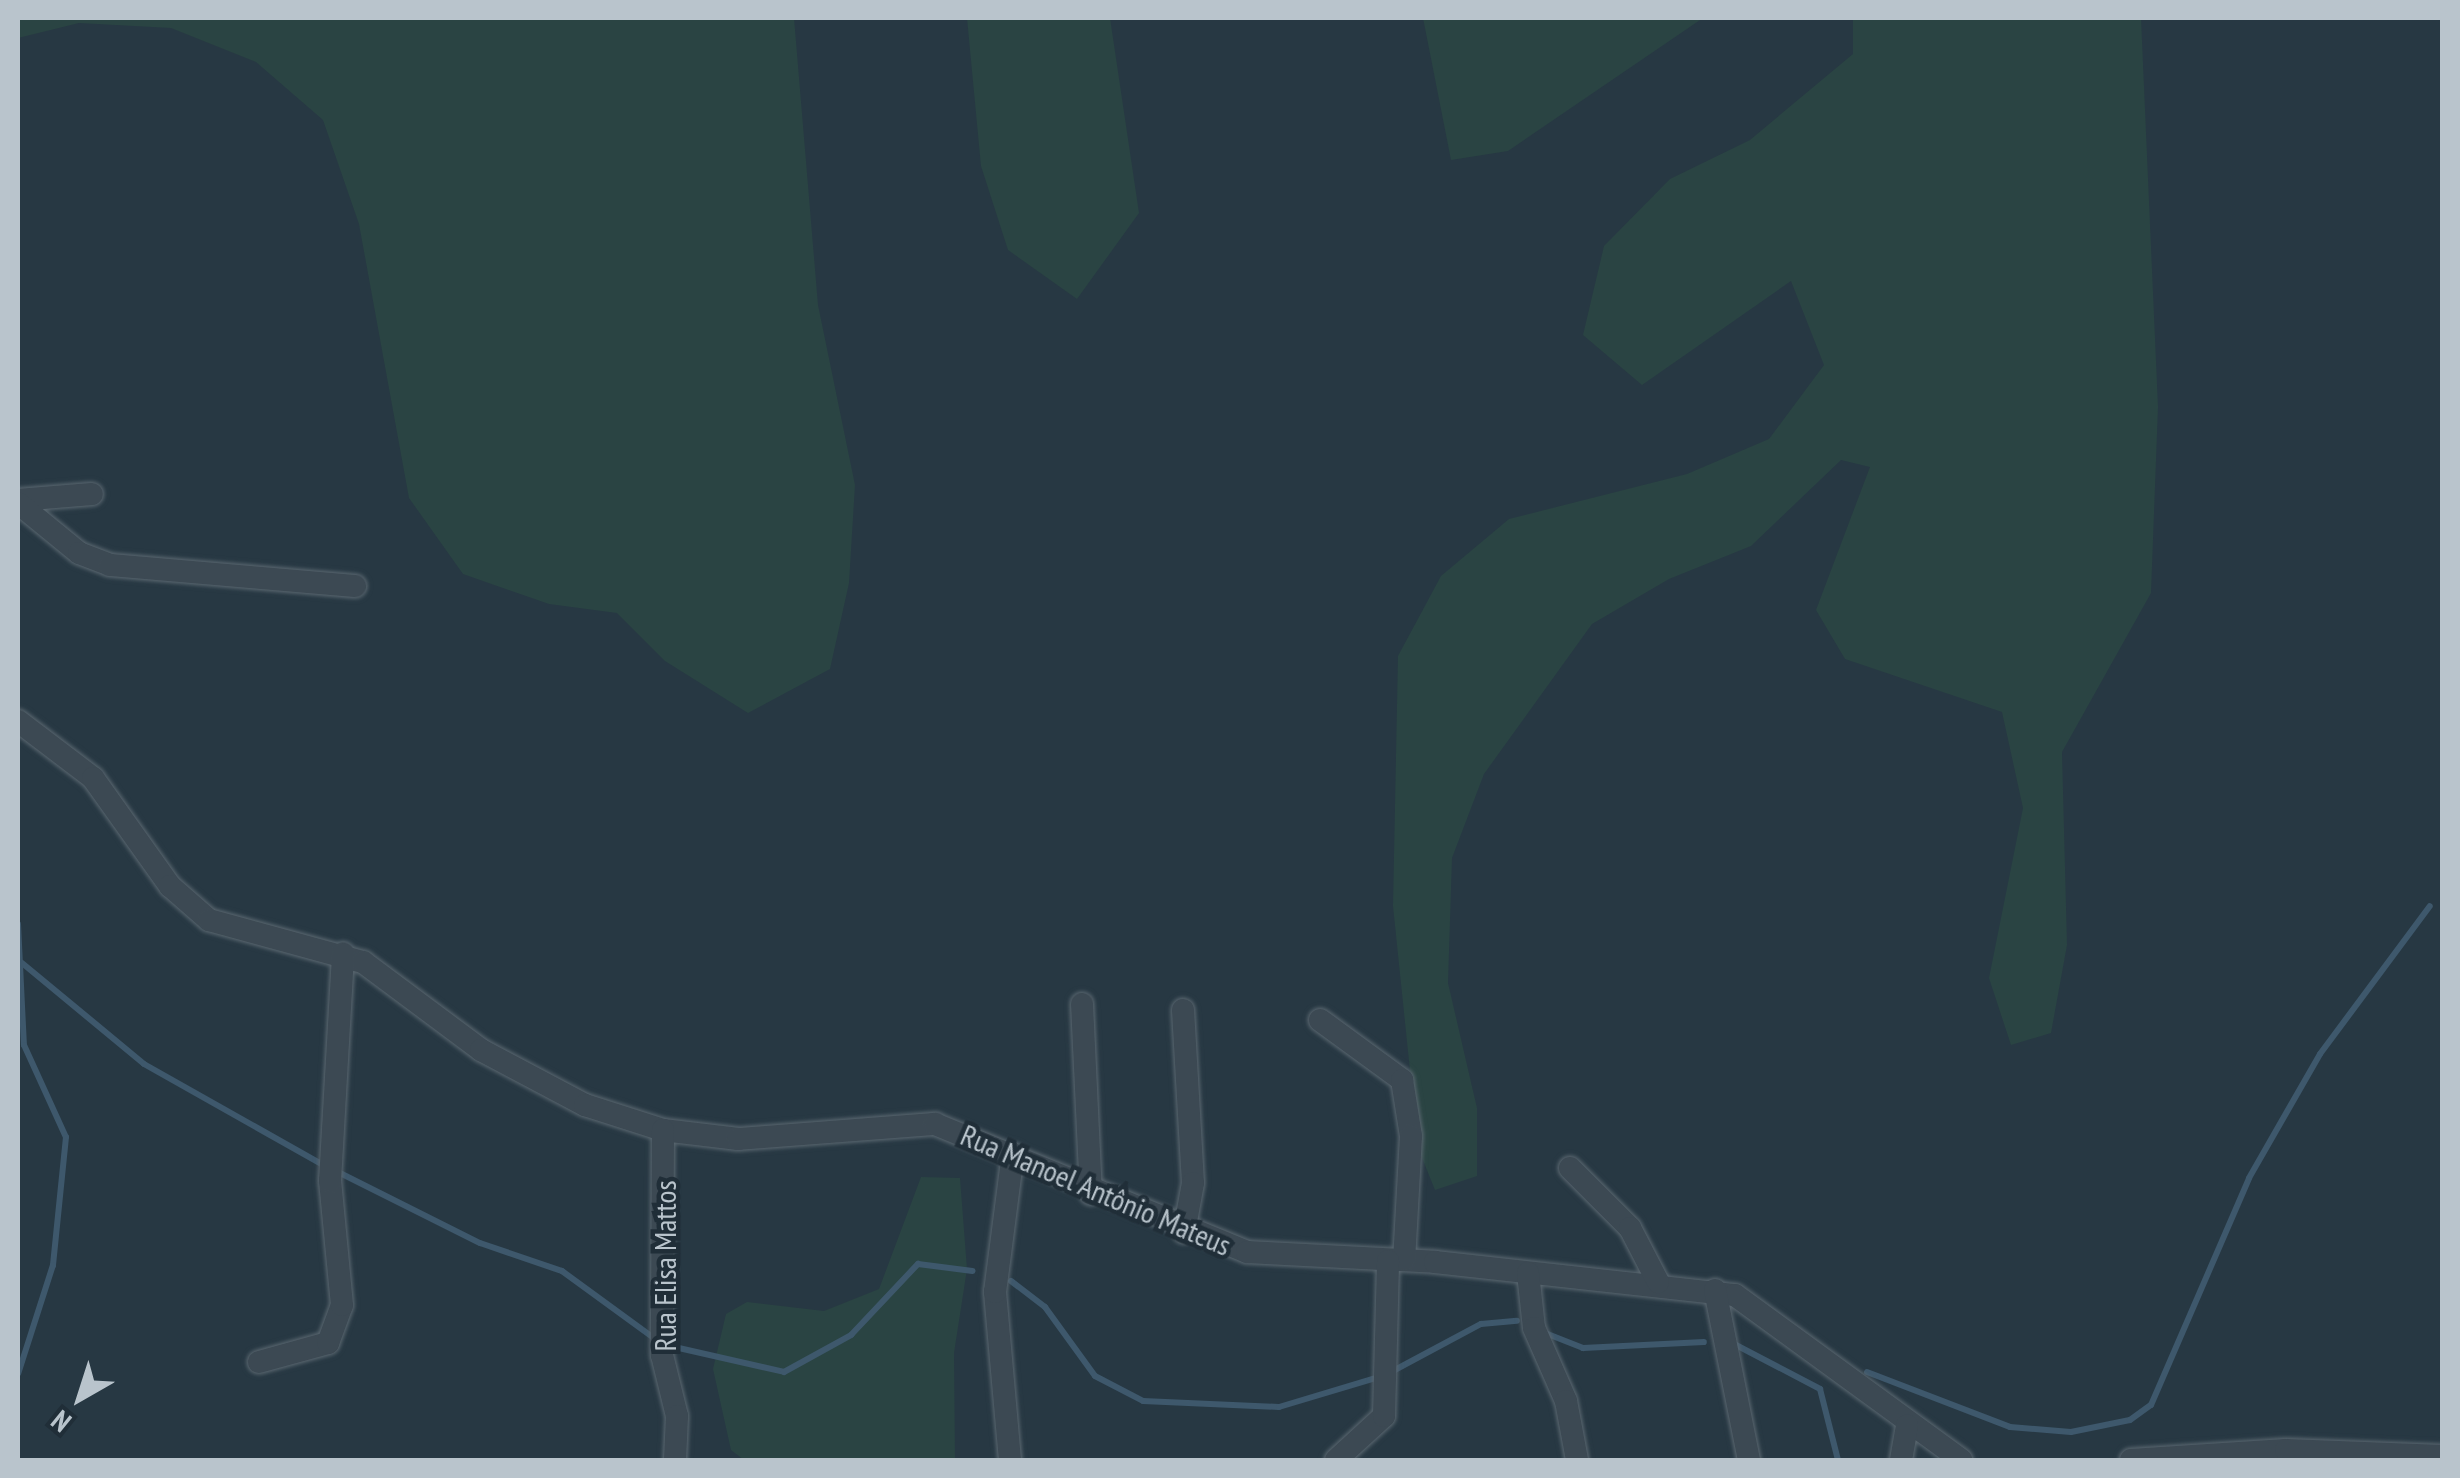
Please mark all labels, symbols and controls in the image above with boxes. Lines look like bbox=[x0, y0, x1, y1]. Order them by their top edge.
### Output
street label: Rua Manoel Antônio Mateus bbox=[955, 1117, 1237, 1263]
street label: Rua Elisa Mattos bbox=[647, 1180, 683, 1352]
north arrow bbox=[30, 1348, 130, 1448]
text: N bbox=[43, 1403, 78, 1441]

